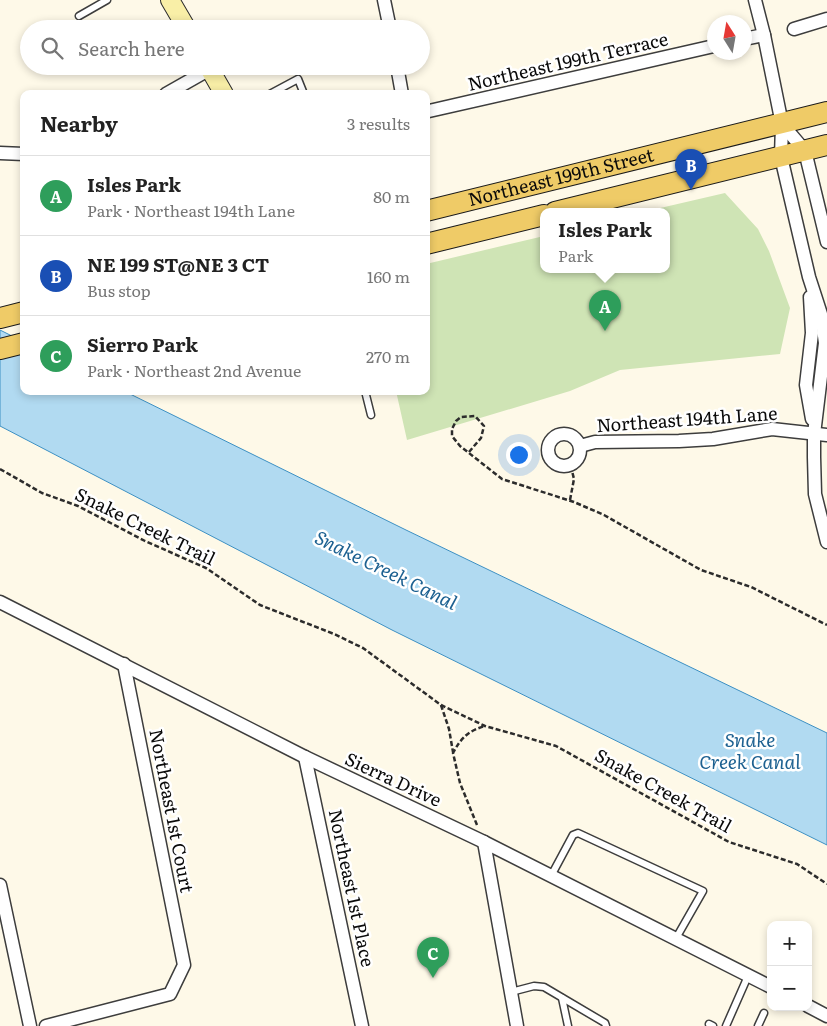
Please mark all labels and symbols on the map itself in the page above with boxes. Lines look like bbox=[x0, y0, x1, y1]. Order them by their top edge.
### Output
north arrow bbox=[707, 15, 752, 60]
street label: Northeast 199th Terrace bbox=[465, 24, 670, 97]
street label: Northeast 199th Street bbox=[465, 140, 657, 212]
pin: B bbox=[675, 149, 707, 190]
pin: A bbox=[589, 290, 621, 331]
street label: Northeast 194th Lane bbox=[595, 399, 778, 438]
your location bbox=[506, 442, 532, 468]
street label: Snake Creek Trail bbox=[71, 480, 220, 571]
water label: Snake Creek Canal bbox=[310, 522, 463, 616]
water label: Snake Creek Canal bbox=[699, 725, 801, 775]
street label: Northeast 1st Court bbox=[143, 727, 202, 896]
street label: Snake Creek Trail bbox=[590, 741, 737, 839]
street label: Sierra Drive bbox=[341, 745, 446, 813]
street label: Northeast 1st Place bbox=[323, 806, 382, 969]
pin: C bbox=[417, 937, 449, 978]

